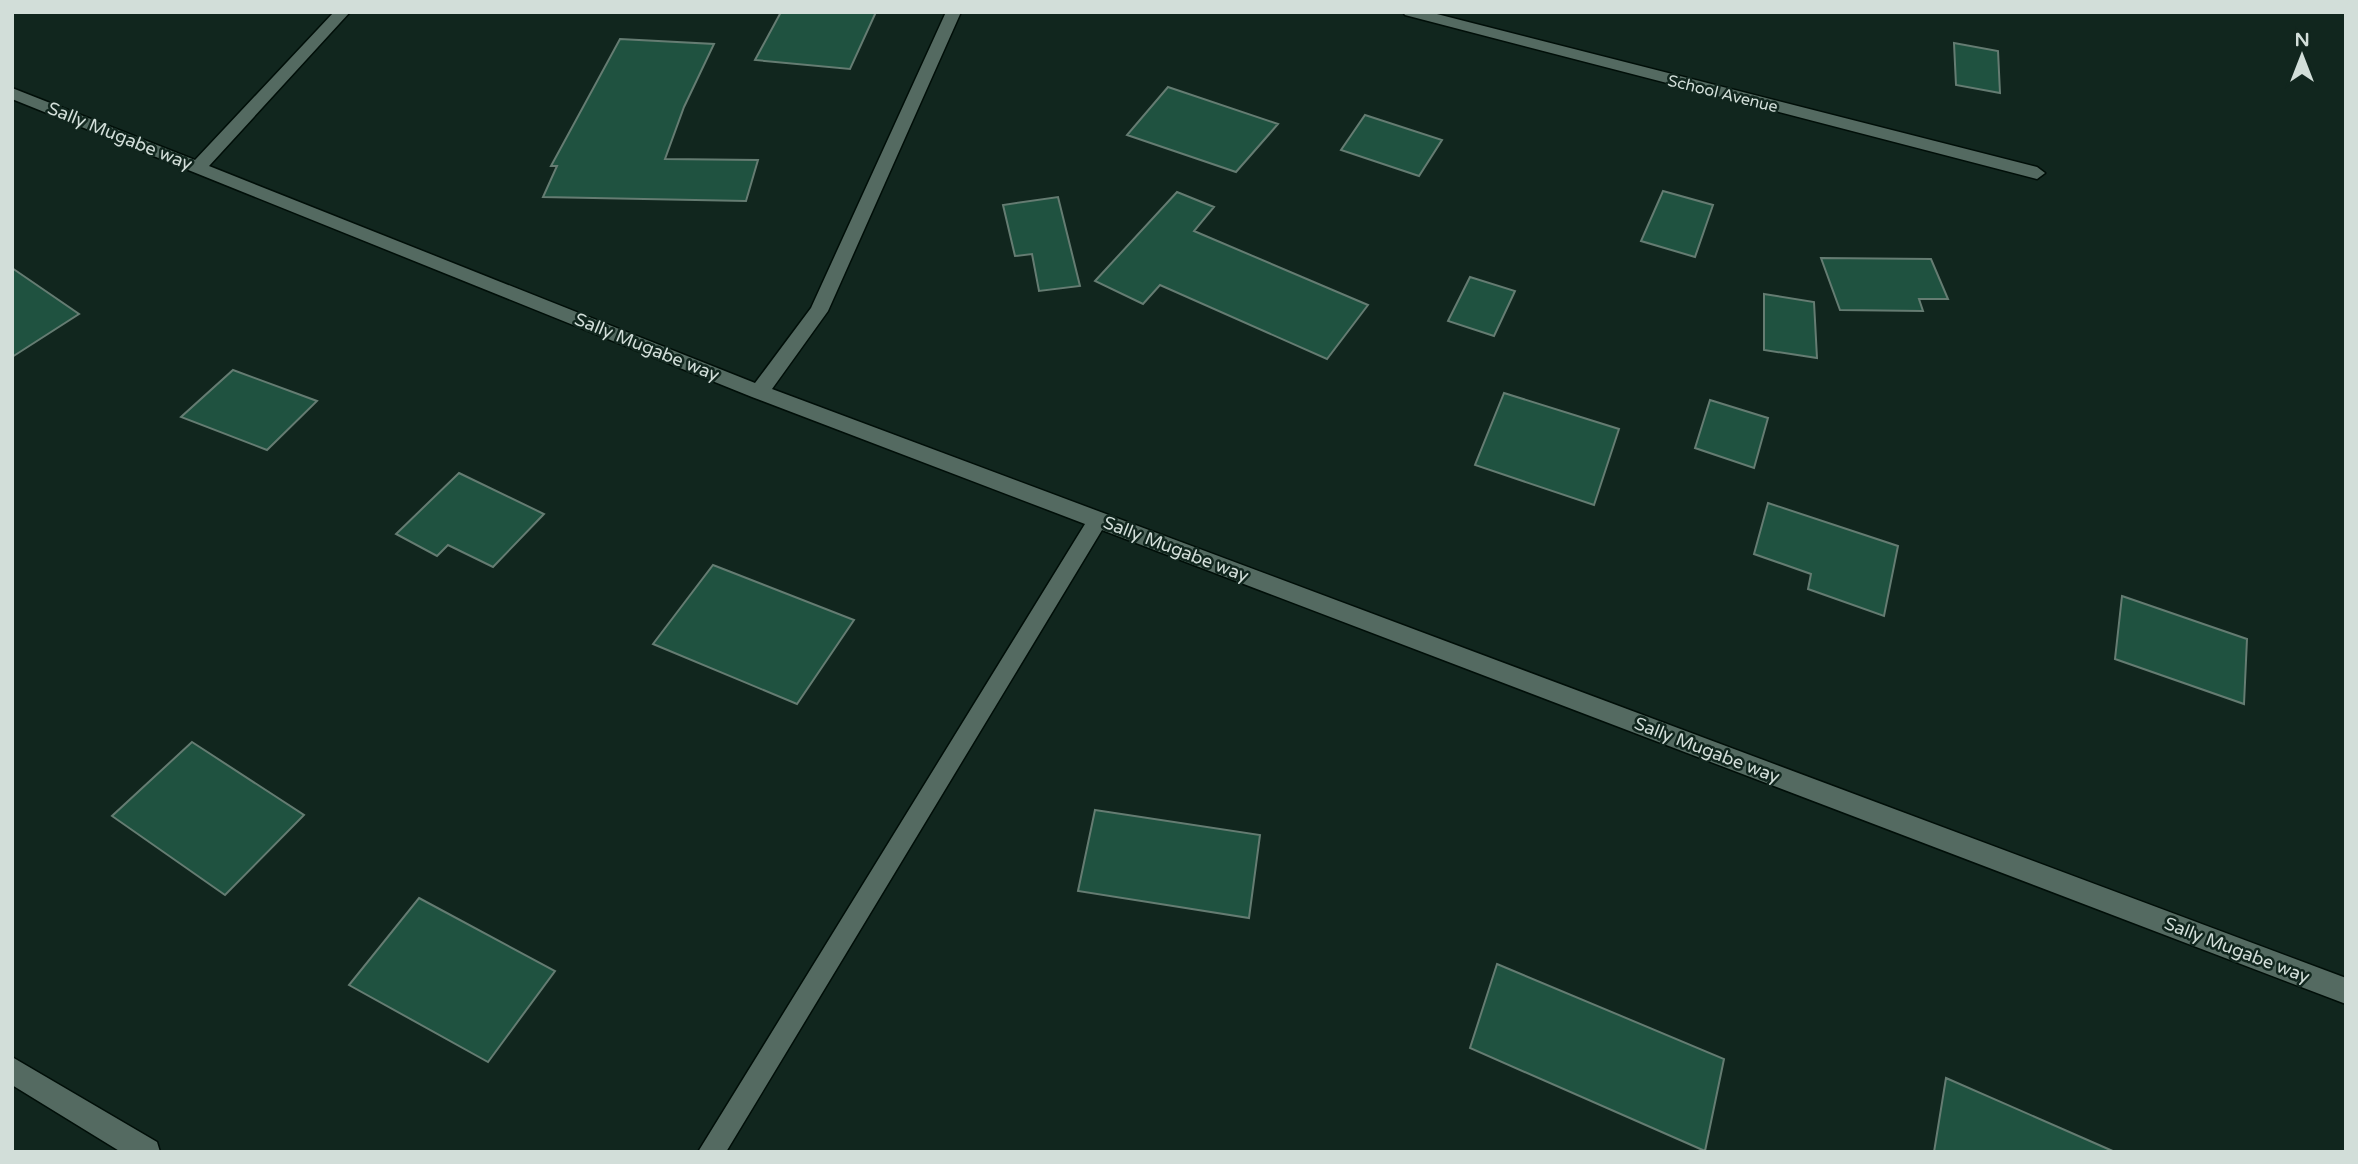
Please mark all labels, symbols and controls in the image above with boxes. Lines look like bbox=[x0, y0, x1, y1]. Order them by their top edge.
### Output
north arrow bbox=[2267, 21, 2337, 91]
text: N bbox=[2294, 29, 2310, 51]
street label: School Avenue bbox=[1666, 71, 1780, 117]
street label: Sally Mugabe way bbox=[44, 97, 196, 175]
street label: Sally Mugabe way bbox=[571, 308, 723, 386]
street label: Sally Mugabe way bbox=[1100, 511, 1252, 587]
street label: Sally Mugabe way bbox=[1631, 712, 1783, 788]
street label: Sally Mugabe way bbox=[2161, 912, 2313, 988]

